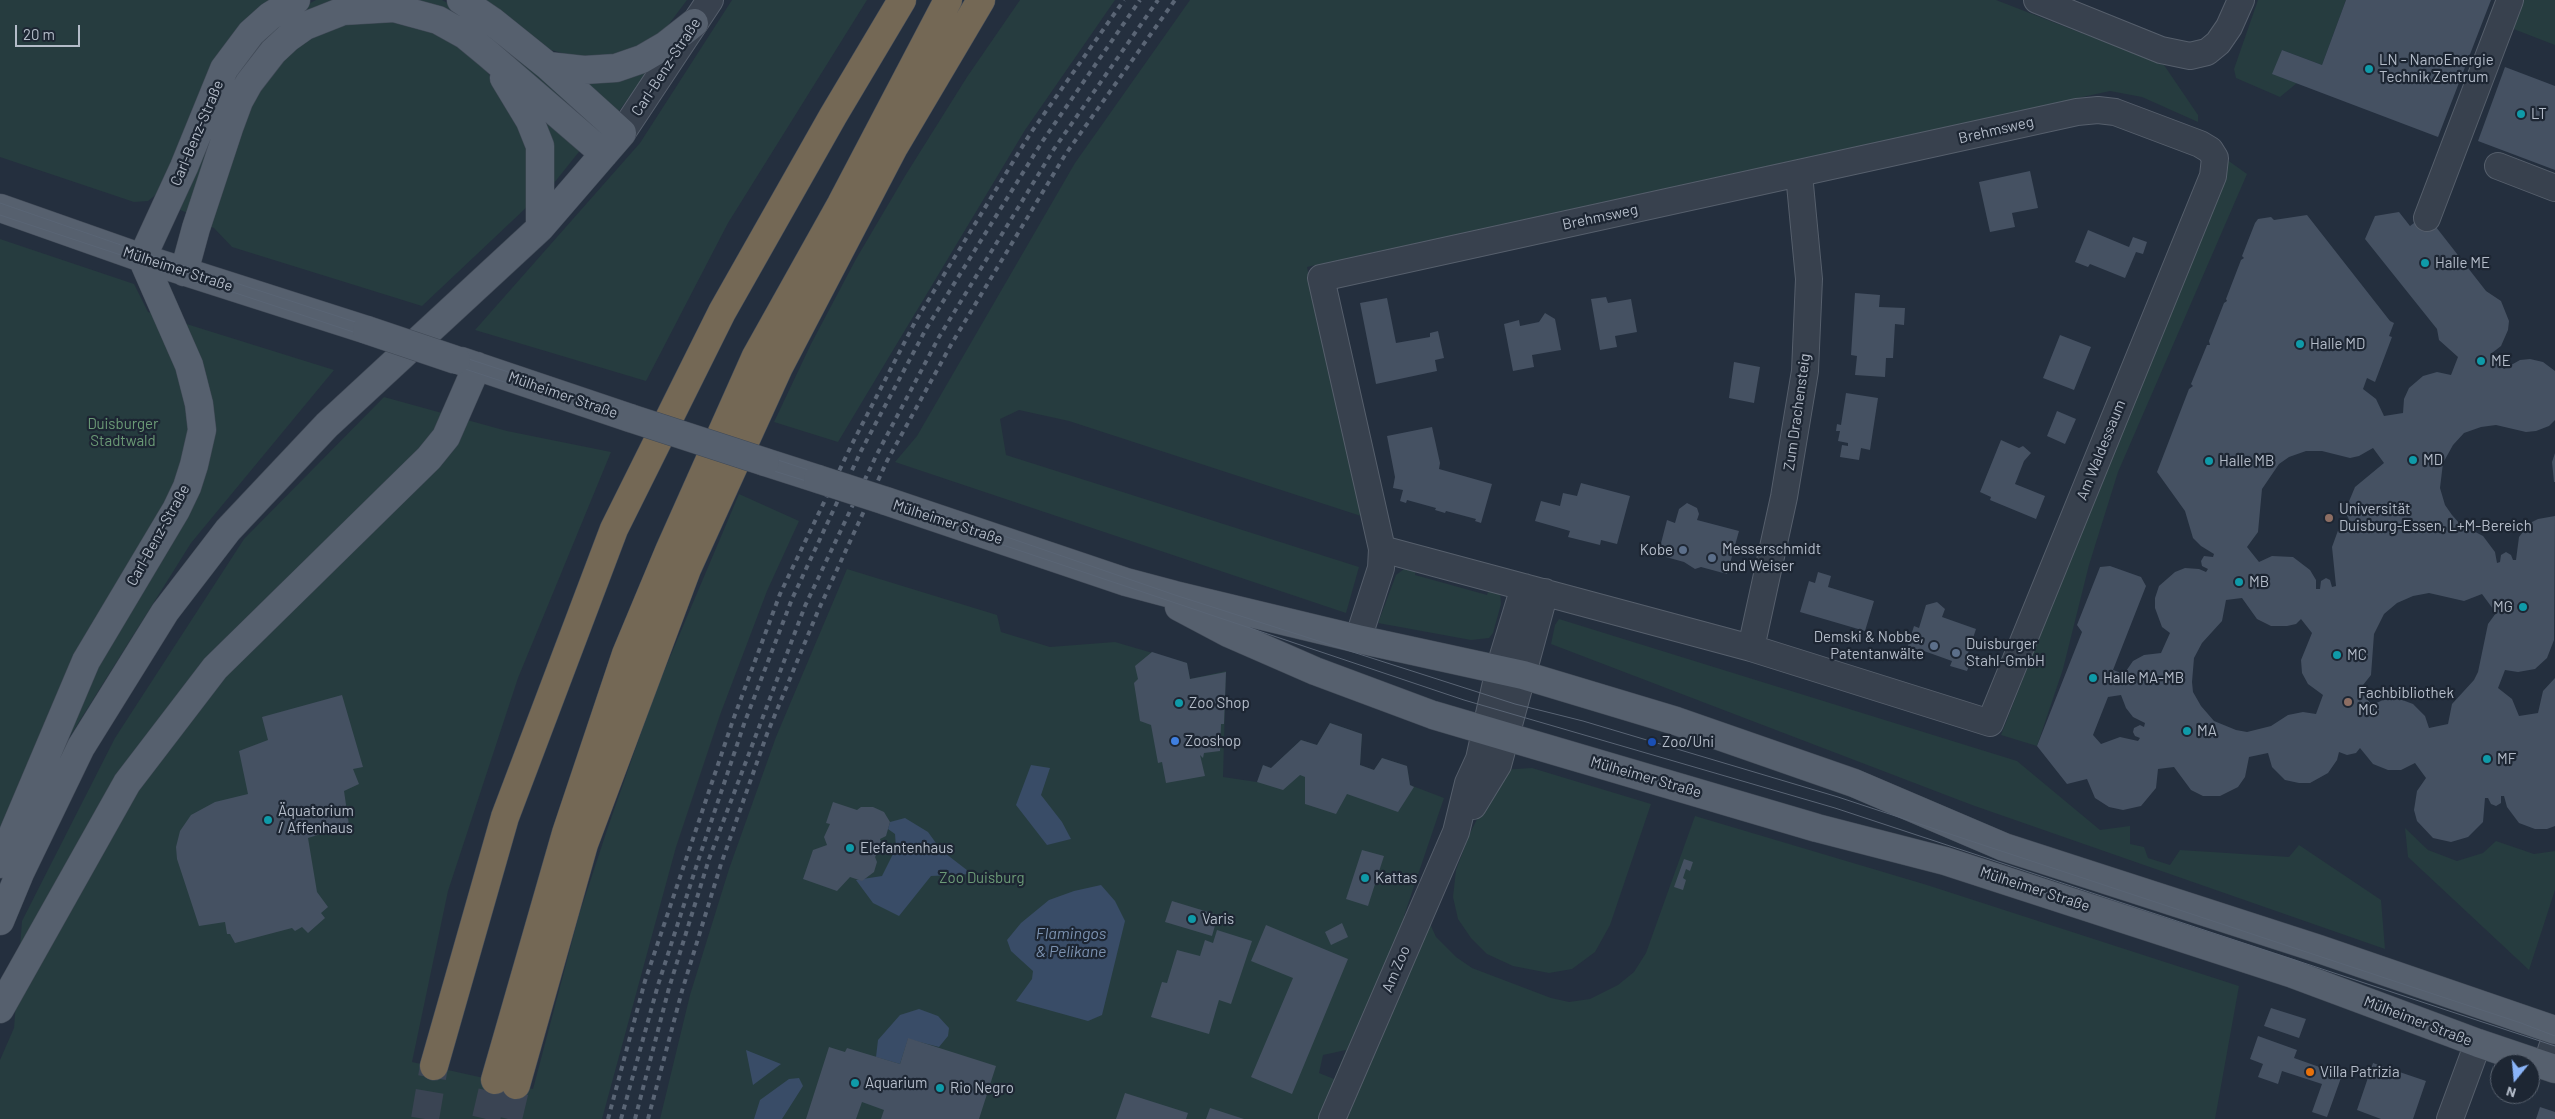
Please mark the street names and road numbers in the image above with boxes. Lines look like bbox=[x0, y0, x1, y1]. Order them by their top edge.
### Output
street label: Carl-Benz-Straße bbox=[628, 15, 704, 119]
street label: Carl-Benz-Straße bbox=[167, 77, 227, 189]
street label: Brehmsweg bbox=[1957, 113, 2035, 147]
street label: Brehmsweg bbox=[1561, 200, 1639, 234]
street label: Mülheimer Straße bbox=[121, 243, 235, 295]
street label: Zum Drachensteig bbox=[1780, 352, 1814, 472]
street label: Mülheimer Straße bbox=[506, 368, 620, 422]
street label: Am Waldessaum bbox=[2073, 397, 2129, 503]
street label: Carl-Benz-Straße bbox=[123, 481, 193, 589]
street label: Mülheimer Straße bbox=[891, 496, 1005, 548]
street label: Mülheimer Straße bbox=[1588, 753, 1704, 801]
street label: Mülheimer Straße bbox=[1978, 863, 2092, 915]
street label: Am Zoo bbox=[1378, 943, 1414, 995]
street label: Mülheimer Straße bbox=[2361, 992, 2475, 1050]

